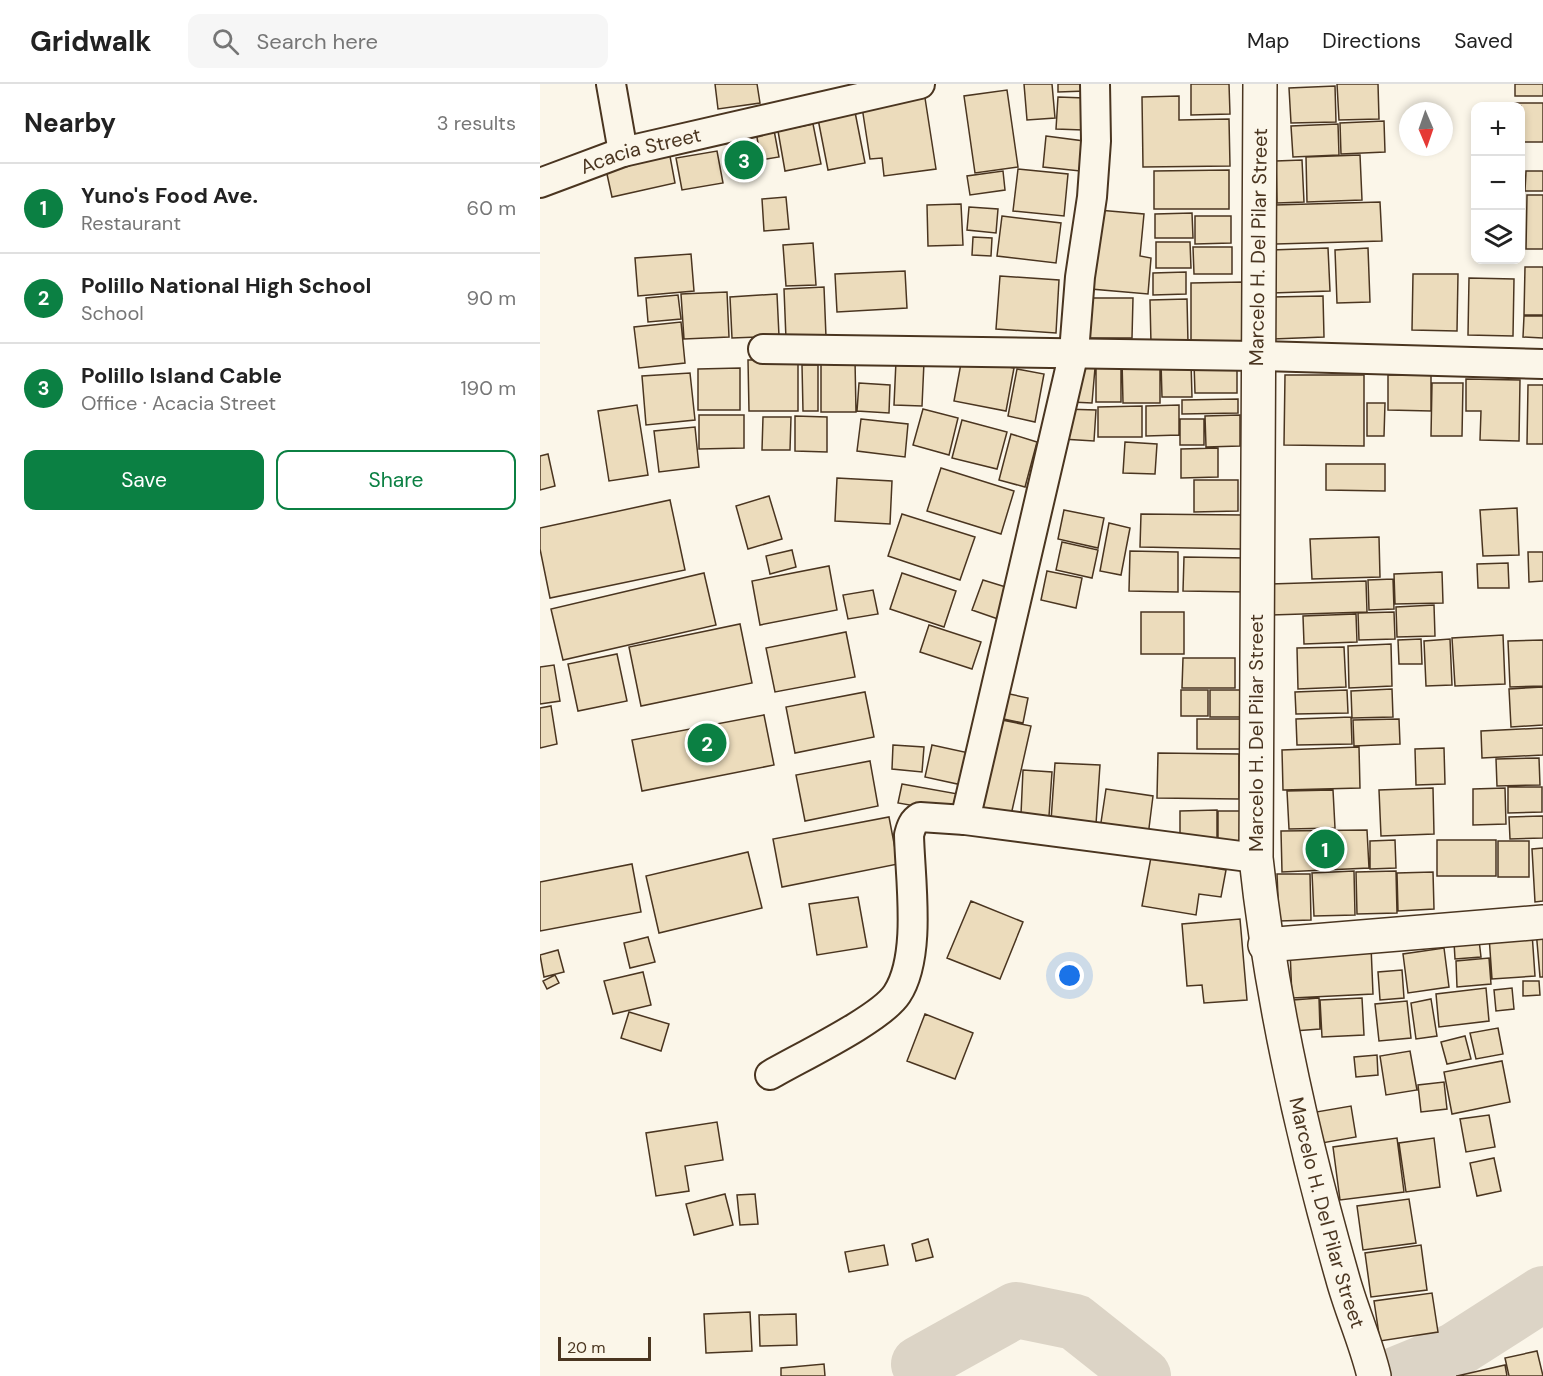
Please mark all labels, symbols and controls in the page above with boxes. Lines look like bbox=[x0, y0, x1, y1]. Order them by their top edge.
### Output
search box bbox=[188, 14, 608, 68]
text: Gridwalk bbox=[30, 23, 152, 60]
icon: search bbox=[209, 25, 242, 58]
text: Search here bbox=[257, 27, 378, 56]
text: Map bbox=[1247, 27, 1289, 55]
text: Directions bbox=[1322, 27, 1421, 55]
text: Saved bbox=[1454, 27, 1513, 55]
north arrow bbox=[1399, 102, 1453, 156]
map controls bbox=[1471, 102, 1525, 264]
button: + bbox=[1471, 102, 1525, 156]
text: Nearby bbox=[24, 106, 116, 140]
text: 3 results bbox=[437, 110, 516, 136]
street label: Acacia Street bbox=[577, 122, 704, 180]
street label: Marcelo H. Del Pilar Street bbox=[1243, 128, 1273, 366]
pin: 3 bbox=[724, 138, 764, 182]
button: − bbox=[1471, 156, 1525, 210]
text: Yuno's Food Ave. bbox=[81, 181, 258, 210]
text: 1 bbox=[40, 195, 47, 221]
text: 60 m bbox=[467, 195, 516, 221]
text: Restaurant bbox=[81, 210, 181, 236]
button: layers bbox=[1471, 210, 1525, 264]
text: Polillo National High School bbox=[81, 271, 371, 300]
text: 2 bbox=[38, 285, 49, 311]
text: 90 m bbox=[467, 285, 516, 311]
text: School bbox=[81, 300, 144, 326]
text: Polillo Island Cable bbox=[81, 361, 282, 390]
text: 3 bbox=[37, 375, 50, 401]
text: 190 m bbox=[460, 375, 516, 401]
text: Office · Acacia Street bbox=[81, 390, 276, 416]
button: Save bbox=[24, 450, 264, 510]
button: Share bbox=[276, 450, 516, 510]
street label: Marcelo H. Del Pilar Street bbox=[1243, 614, 1269, 852]
pin: 2 bbox=[688, 720, 726, 766]
pin: 1 bbox=[1306, 826, 1344, 872]
your location bbox=[1055, 961, 1084, 990]
street label: Marcelo H. Del Pilar Street bbox=[1283, 1094, 1371, 1332]
scale bar bbox=[558, 1334, 651, 1362]
text: 20 m bbox=[567, 1337, 606, 1358]

